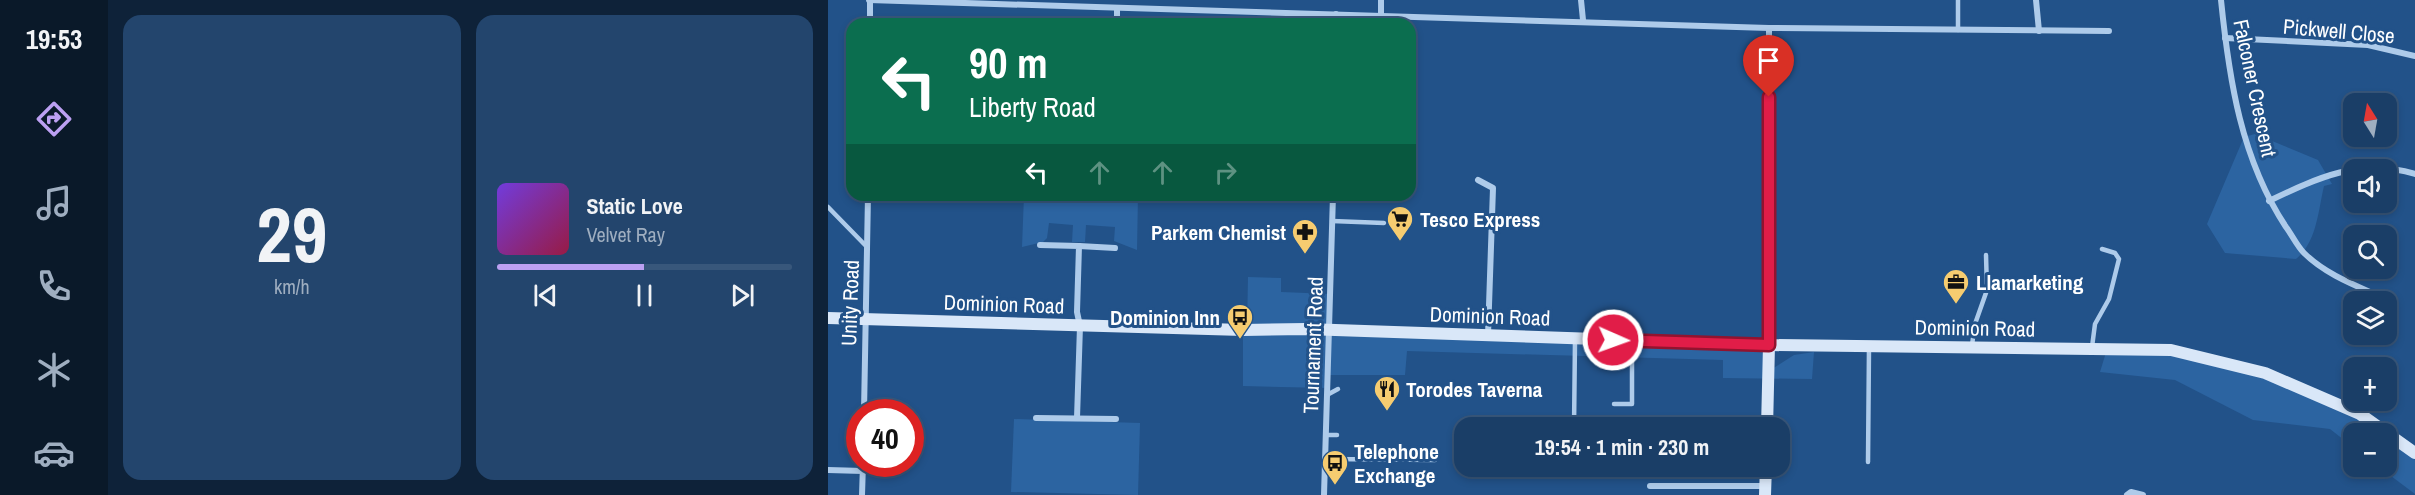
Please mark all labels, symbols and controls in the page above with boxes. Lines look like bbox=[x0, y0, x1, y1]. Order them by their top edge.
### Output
street label: Pickwell Close bbox=[2282, 12, 2396, 50]
street label: Falconer Crescent bbox=[2226, 17, 2284, 160]
text: 19:53 bbox=[26, 21, 82, 57]
text: 90 m bbox=[969, 35, 1048, 91]
pin bbox=[1743, 35, 1794, 97]
icon: left bbox=[870, 42, 948, 120]
icon: arrive bbox=[1752, 44, 1785, 77]
text: Liberty Road bbox=[969, 89, 1096, 125]
north arrow bbox=[2343, 93, 2397, 147]
map controls bbox=[2343, 93, 2397, 477]
icon: directions bbox=[33, 98, 75, 140]
icon: left bbox=[1020, 156, 1053, 189]
icon: ahead bbox=[1083, 156, 1116, 189]
icon: ahead bbox=[1146, 156, 1179, 189]
icon: right bbox=[1209, 156, 1242, 189]
button: sound bbox=[2343, 159, 2397, 213]
text: 29 bbox=[256, 181, 327, 286]
icon: music bbox=[33, 182, 75, 224]
text: Static Love bbox=[587, 191, 683, 221]
supermarket icon: Tesco Express bbox=[1385, 204, 1415, 242]
place label: Tesco Express bbox=[1420, 205, 1540, 234]
pharmacy icon: Parkem Chemist bbox=[1290, 217, 1320, 255]
place label: Parkem Chemist bbox=[1151, 218, 1286, 247]
text: Velvet Ray bbox=[587, 221, 665, 248]
button: search bbox=[2343, 225, 2397, 279]
street label: Unity Road bbox=[834, 259, 866, 347]
icon: phone bbox=[33, 265, 75, 307]
office icon: Llamarketing bbox=[1941, 267, 1971, 305]
place label: Llamarketing bbox=[1976, 268, 2084, 297]
text: km/h bbox=[274, 273, 310, 300]
street label: Tournament Road bbox=[1296, 276, 1330, 414]
icon: previous bbox=[529, 279, 562, 312]
icon: pause bbox=[628, 279, 661, 312]
icon: next bbox=[726, 279, 759, 312]
street label: Dominion Road bbox=[943, 287, 1065, 321]
button: layers bbox=[2343, 291, 2397, 345]
street label: Dominion Road bbox=[1429, 299, 1551, 333]
bus stop icon: Dominion Inn bbox=[1225, 302, 1255, 340]
place label: Dominion Inn bbox=[1110, 303, 1220, 332]
position arrow bbox=[1581, 308, 1645, 372]
street label: Dominion Road bbox=[1914, 312, 2036, 344]
icon: climate bbox=[33, 349, 75, 391]
button: + bbox=[2343, 357, 2397, 411]
restaurant icon: Torodes Taverna bbox=[1372, 374, 1402, 412]
place label: Torodes Taverna bbox=[1406, 375, 1543, 404]
speed limit sign: 40 bbox=[846, 399, 924, 477]
button: − bbox=[2343, 423, 2397, 477]
icon: car bbox=[33, 432, 75, 474]
text: 19:54 · 1 min · 230 m bbox=[1535, 432, 1709, 462]
place label: Telephone Exchange bbox=[1354, 437, 1439, 490]
bus stop icon: Telephone Exchange bbox=[1320, 448, 1350, 486]

